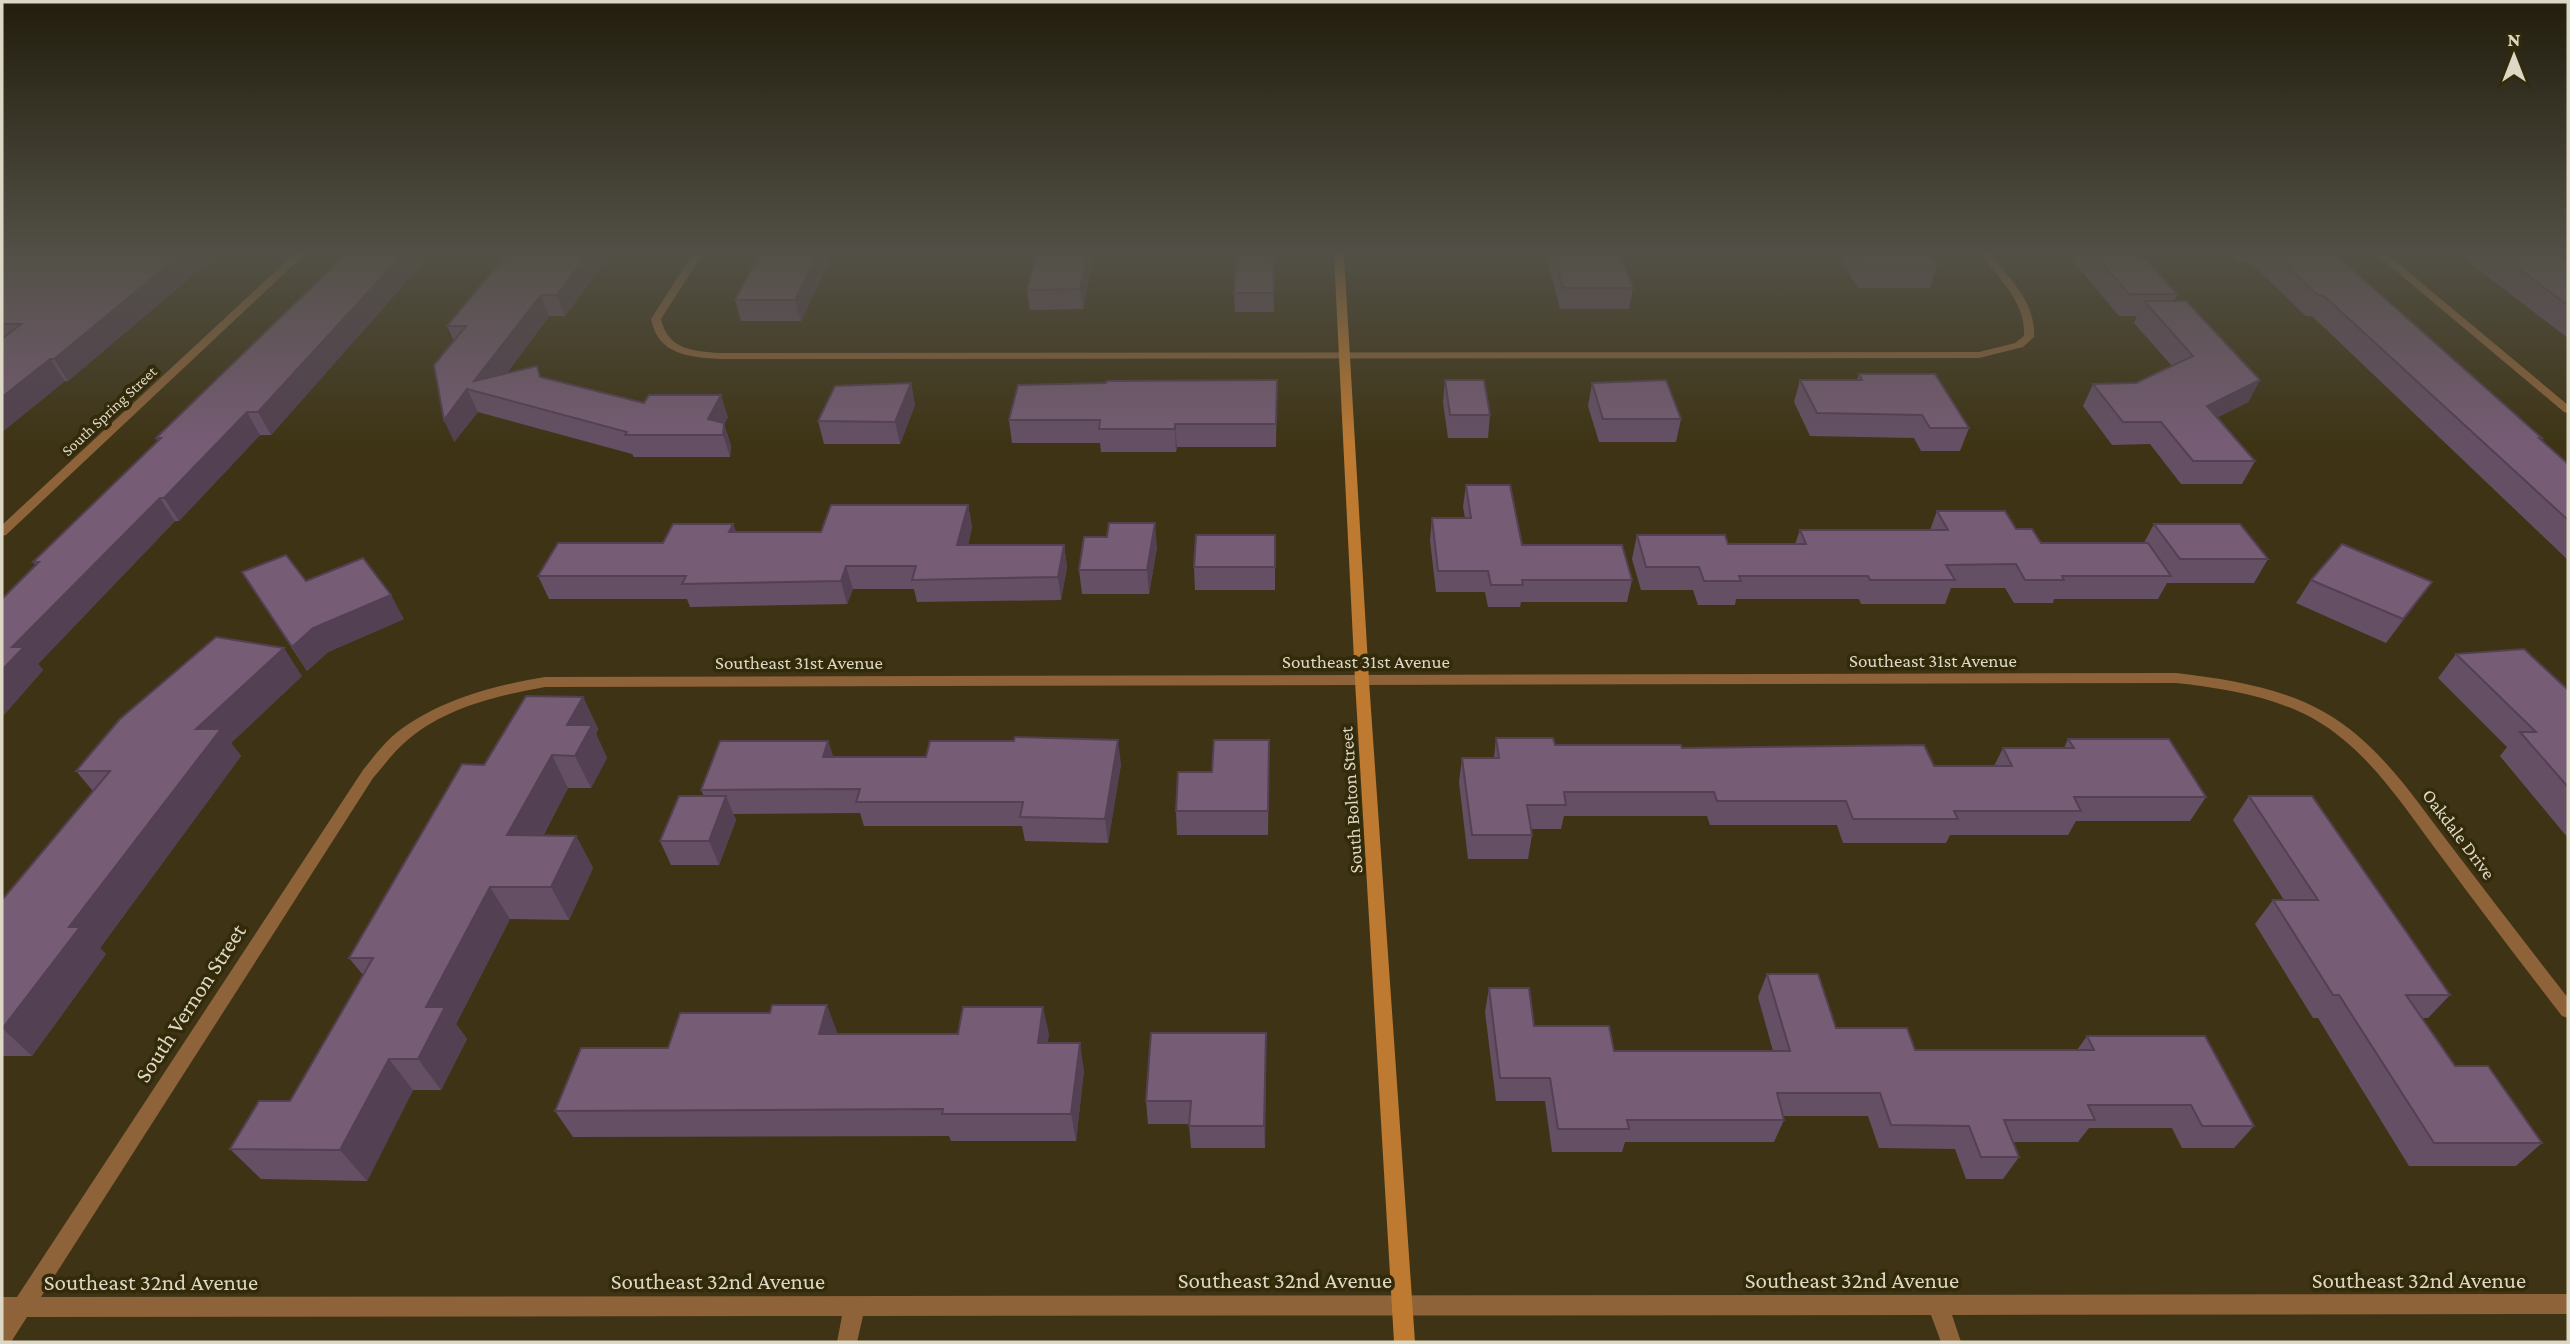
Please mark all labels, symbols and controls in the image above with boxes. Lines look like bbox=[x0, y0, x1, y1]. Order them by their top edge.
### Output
north arrow bbox=[2479, 21, 2549, 91]
text: N bbox=[2508, 29, 2521, 50]
street label: South Spring Street bbox=[58, 362, 161, 460]
street label: Southeast 31st Avenue bbox=[1849, 650, 2017, 671]
street label: Southeast 31st Avenue bbox=[1282, 651, 1450, 672]
street label: Southeast 31st Avenue bbox=[715, 652, 883, 673]
street label: South Bolton Street bbox=[1335, 725, 1367, 874]
street label: Oakdale Drive bbox=[2418, 785, 2500, 883]
street label: South Vernon Street bbox=[129, 919, 251, 1087]
street label: Southeast 32nd Avenue bbox=[1178, 1267, 1392, 1293]
street label: Southeast 32nd Avenue bbox=[1745, 1267, 1959, 1293]
street label: Southeast 32nd Avenue bbox=[2312, 1267, 2526, 1293]
street label: Southeast 32nd Avenue bbox=[611, 1268, 825, 1294]
street label: Southeast 32nd Avenue bbox=[44, 1269, 258, 1295]

